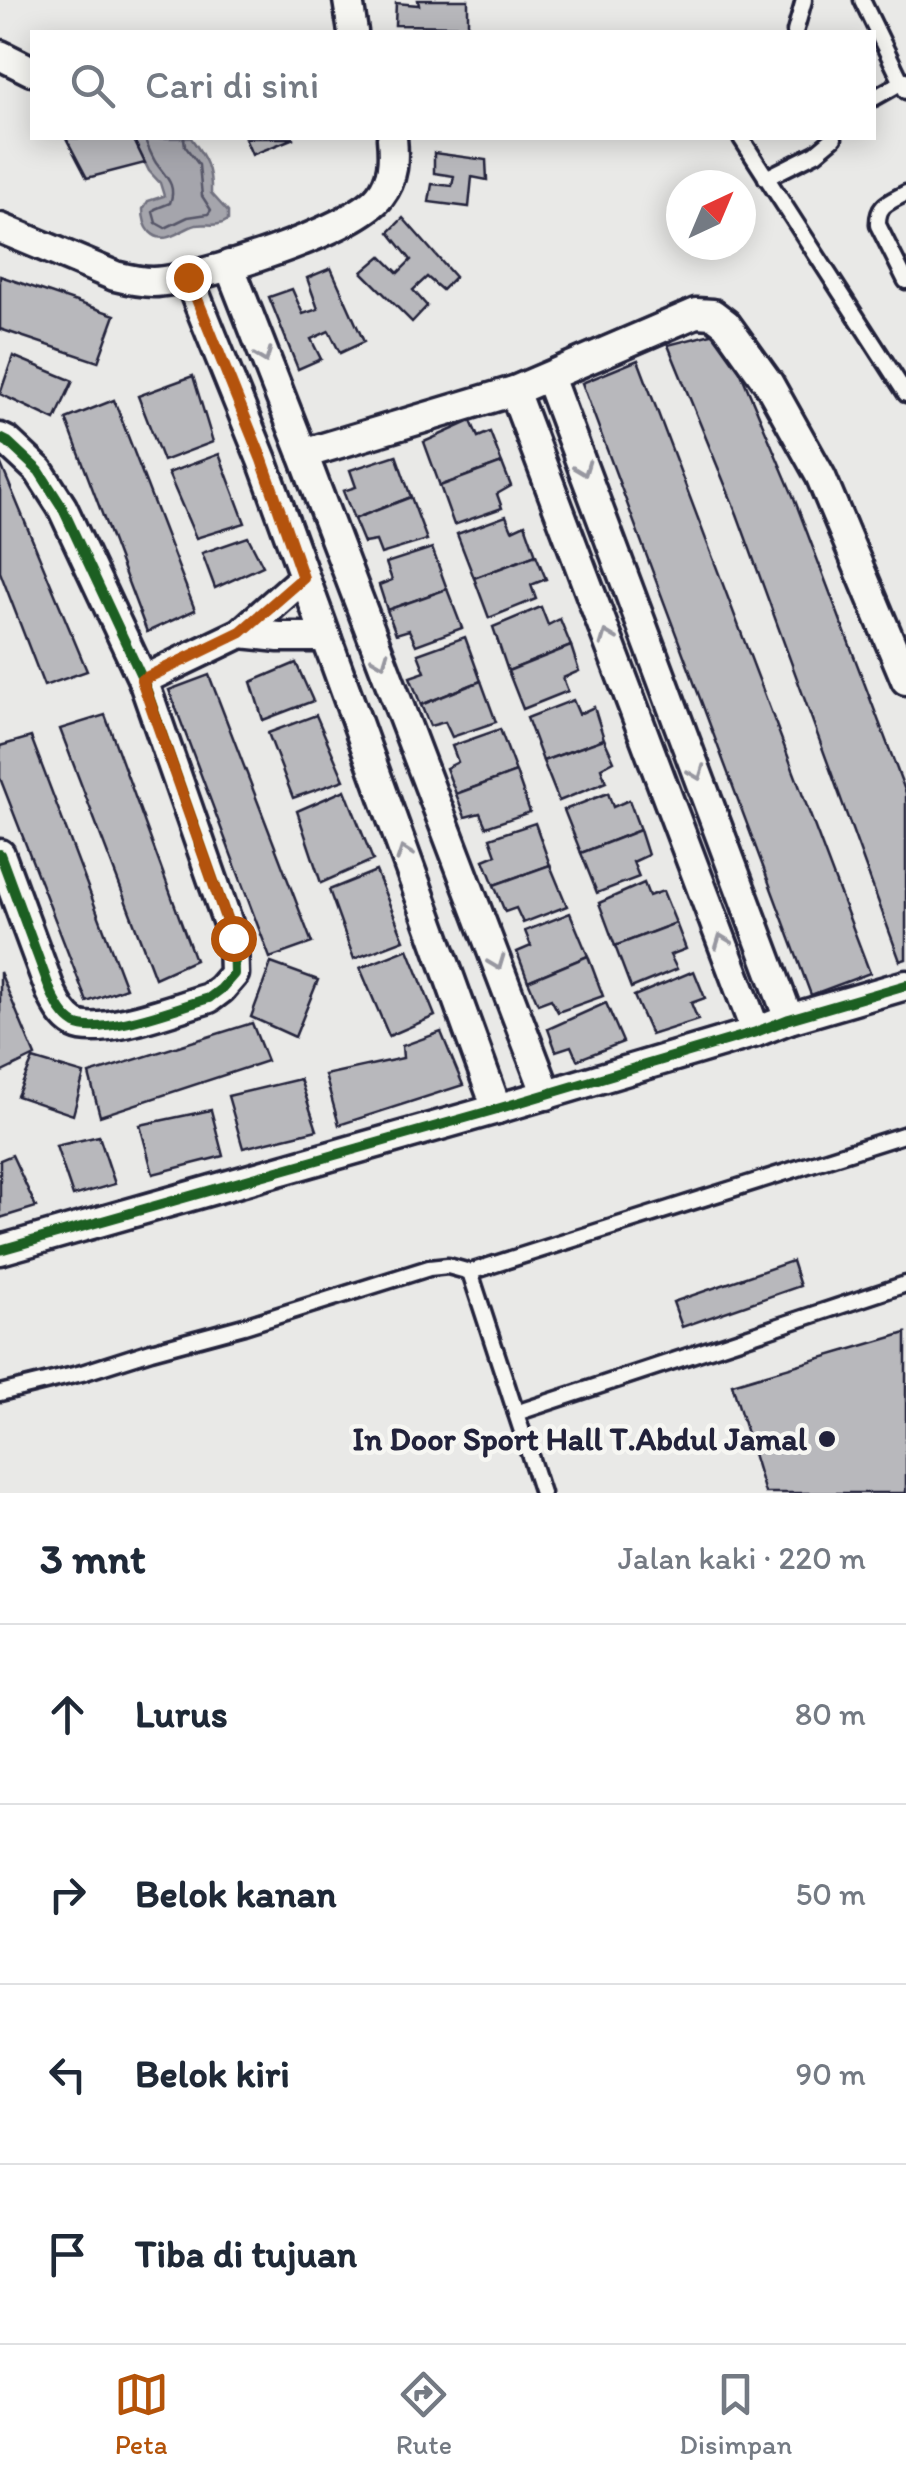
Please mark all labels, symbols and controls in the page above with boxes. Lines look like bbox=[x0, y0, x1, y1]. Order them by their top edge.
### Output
search box bbox=[30, 30, 876, 140]
icon: search bbox=[65, 58, 120, 113]
text: Cari di sini bbox=[145, 62, 319, 108]
north arrow bbox=[666, 170, 756, 260]
route end bbox=[166, 255, 212, 301]
one-way arrow bbox=[253, 346, 273, 364]
one-way arrow bbox=[571, 459, 592, 476]
one-way arrow bbox=[599, 629, 619, 647]
one-way arrow bbox=[369, 650, 390, 667]
one-way arrow bbox=[685, 764, 706, 781]
one-way arrow bbox=[395, 846, 416, 863]
route start bbox=[211, 916, 257, 962]
one-way arrow bbox=[714, 933, 734, 951]
one-way arrow bbox=[485, 954, 505, 971]
place label: In Door Sport Hall T.Abdul Jamal bbox=[352, 1420, 808, 1458]
marker: In Door Sport Hall T.Abdul Jamal bbox=[816, 1428, 838, 1450]
text: 3 mnt bbox=[40, 1533, 146, 1584]
text: Jalan kaki · 220 m bbox=[618, 1539, 866, 1577]
icon: ahead bbox=[40, 1687, 95, 1742]
text: Lurus bbox=[135, 1691, 228, 1737]
text: 80 m bbox=[795, 1695, 866, 1733]
icon: right bbox=[40, 1867, 95, 1922]
text: Belok kanan bbox=[135, 1871, 337, 1917]
text: 50 m bbox=[795, 1875, 866, 1913]
icon: left bbox=[40, 2047, 95, 2102]
text: Belok kiri bbox=[135, 2051, 290, 2097]
text: 90 m bbox=[795, 2055, 866, 2093]
icon: arrive bbox=[40, 2227, 95, 2282]
text: Tiba di tujuan bbox=[135, 2231, 357, 2277]
tab: Peta bbox=[114, 2367, 169, 2461]
tab: Rute bbox=[396, 2367, 452, 2461]
tab: Disimpan bbox=[679, 2367, 792, 2461]

